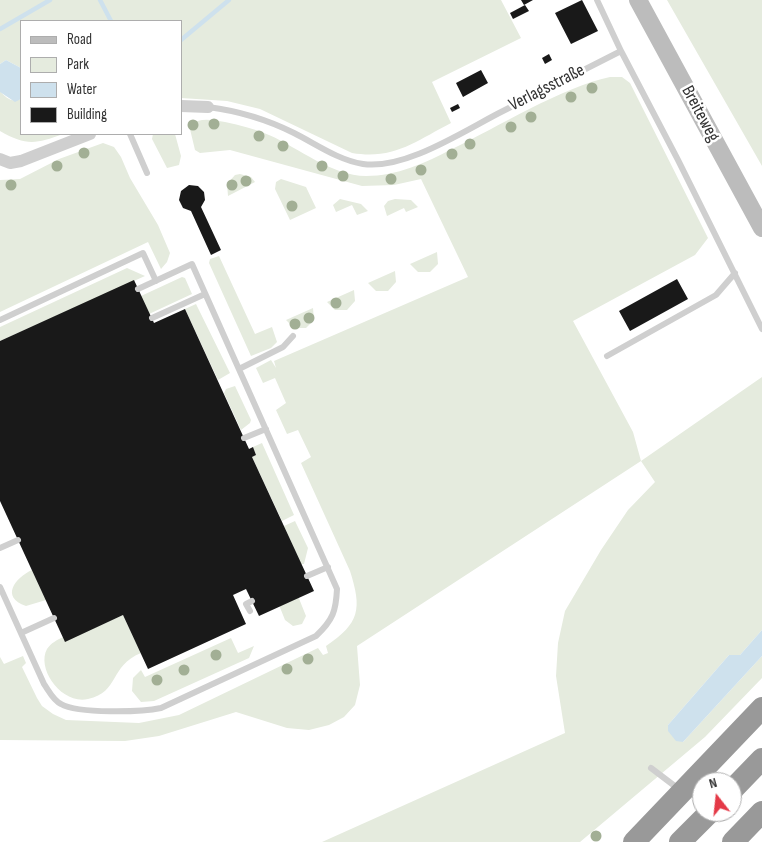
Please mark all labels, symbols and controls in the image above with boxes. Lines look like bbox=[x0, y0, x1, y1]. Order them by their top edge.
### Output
legend bbox=[20, 20, 182, 135]
text: Road bbox=[67, 30, 92, 49]
text: Park bbox=[67, 55, 89, 74]
street label: Verlagsstraße bbox=[505, 60, 589, 116]
text: Water bbox=[67, 80, 97, 99]
street label: Breiteweg bbox=[676, 82, 724, 146]
text: Building bbox=[67, 105, 107, 124]
north arrow bbox=[692, 772, 742, 822]
text: N bbox=[707, 774, 719, 792]

